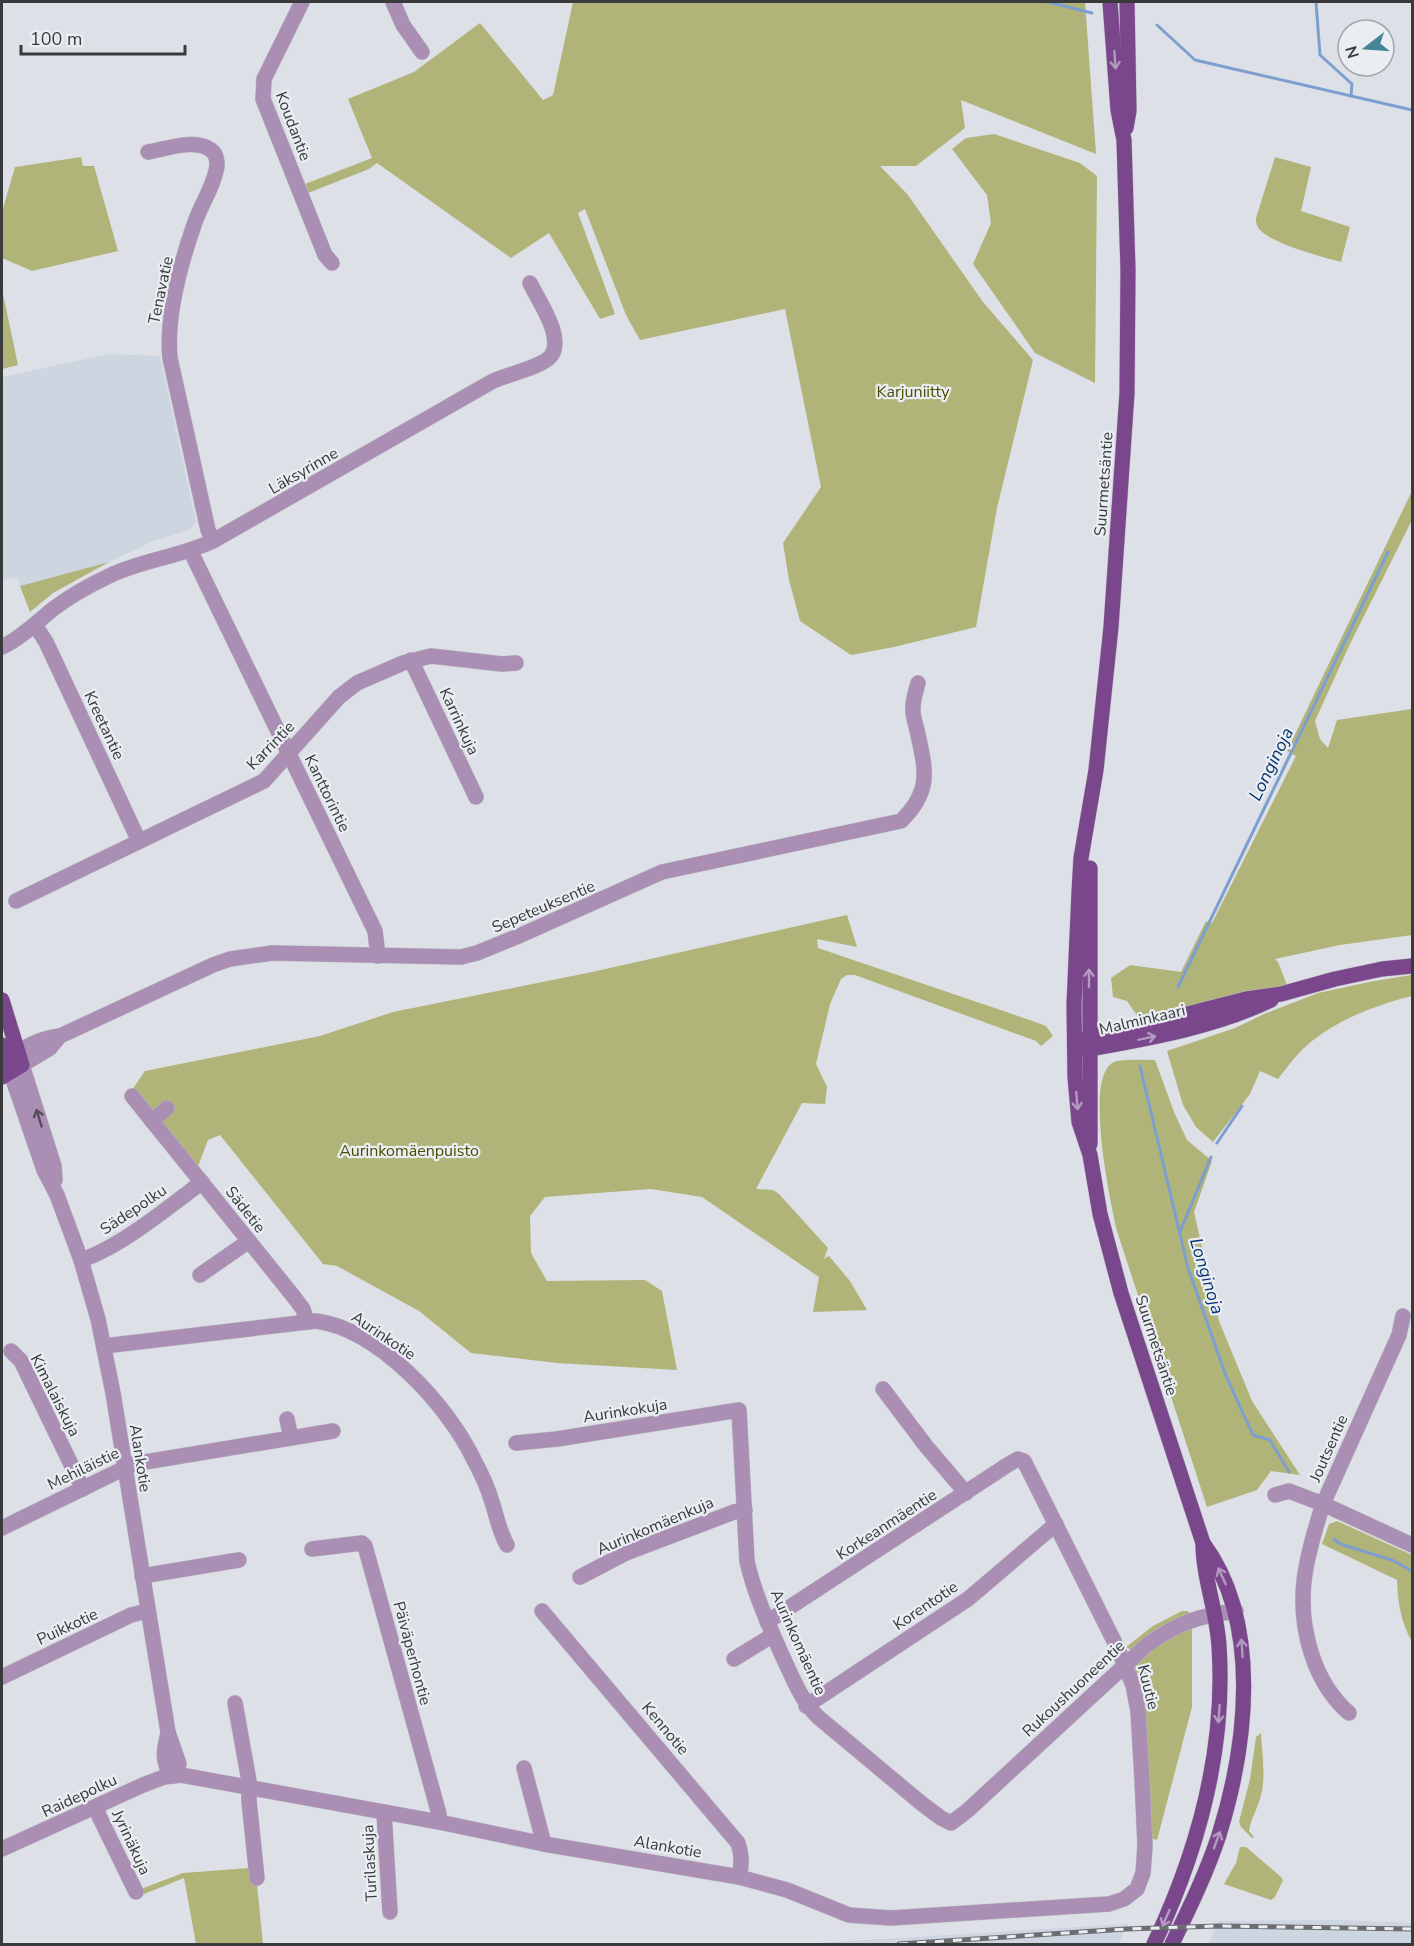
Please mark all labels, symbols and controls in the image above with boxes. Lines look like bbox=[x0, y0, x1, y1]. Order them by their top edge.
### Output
scale bar bbox=[21, 18, 184, 56]
north arrow bbox=[1336, 18, 1396, 78]
text: 100 m bbox=[30, 27, 82, 51]
text: N bbox=[1340, 43, 1365, 61]
one-way arrow bbox=[1109, 49, 1120, 69]
street label: Koudantie bbox=[270, 89, 316, 164]
street label: Tenavatie bbox=[143, 254, 179, 326]
park label: Karjuniitty bbox=[877, 381, 950, 403]
street label: Suurmetsäntie bbox=[1089, 431, 1119, 537]
street label: Läksyrinne bbox=[265, 442, 342, 500]
street label: Karrinkuja bbox=[434, 684, 484, 759]
street label: Kreetantie bbox=[79, 687, 130, 763]
street label: Karrintie bbox=[242, 716, 300, 775]
water label: Longinoja bbox=[1243, 723, 1299, 805]
street label: Kanttorintie bbox=[299, 751, 355, 836]
street label: Sepeteuksentie bbox=[488, 875, 598, 939]
one-way arrow bbox=[1083, 969, 1095, 989]
street label: Malminkaari bbox=[1097, 999, 1187, 1041]
one-way arrow bbox=[1137, 1032, 1157, 1043]
one-way arrow bbox=[1072, 1090, 1083, 1110]
one-way arrow bbox=[33, 1109, 44, 1128]
park label: Aurinkomäenpuisto bbox=[339, 1140, 479, 1162]
street label: Sädepolku bbox=[96, 1179, 171, 1240]
street label: Sädetie bbox=[220, 1182, 270, 1238]
water label: Longinoja bbox=[1184, 1235, 1230, 1317]
street label: Suurmetsäntie bbox=[1129, 1292, 1183, 1398]
street label: Aurinkotie bbox=[347, 1306, 420, 1366]
street label: Kimalaiskuja bbox=[25, 1350, 85, 1440]
street label: Aurinkokuja bbox=[581, 1393, 669, 1429]
street label: Joutsentie bbox=[1304, 1411, 1354, 1487]
street label: Alankotie bbox=[124, 1423, 156, 1494]
street label: Mehiläistie bbox=[44, 1442, 123, 1496]
street label: Korkeanmäentie bbox=[832, 1484, 941, 1566]
street label: Aurinkomäenkuja bbox=[594, 1491, 717, 1560]
one-way arrow bbox=[1216, 1567, 1228, 1585]
street label: Korentotie bbox=[889, 1576, 962, 1636]
street label: Aurinkomäentie bbox=[765, 1586, 831, 1699]
street label: Päiväperhontie bbox=[388, 1599, 437, 1708]
street label: Puikkotie bbox=[33, 1603, 102, 1651]
street label: Rukoushuoneentie bbox=[1018, 1635, 1130, 1742]
one-way arrow bbox=[1236, 1638, 1247, 1658]
street label: Kuutie bbox=[1132, 1662, 1164, 1712]
street label: Kennotie bbox=[637, 1697, 694, 1760]
one-way arrow bbox=[1214, 1703, 1225, 1723]
street label: Raidepolku bbox=[38, 1769, 121, 1823]
street label: Jyrinäkuja bbox=[106, 1805, 156, 1879]
street label: Turilaskuja bbox=[357, 1824, 383, 1902]
street label: Alankotie bbox=[632, 1830, 703, 1864]
one-way arrow bbox=[1212, 1831, 1223, 1850]
one-way arrow bbox=[1160, 1908, 1171, 1926]

